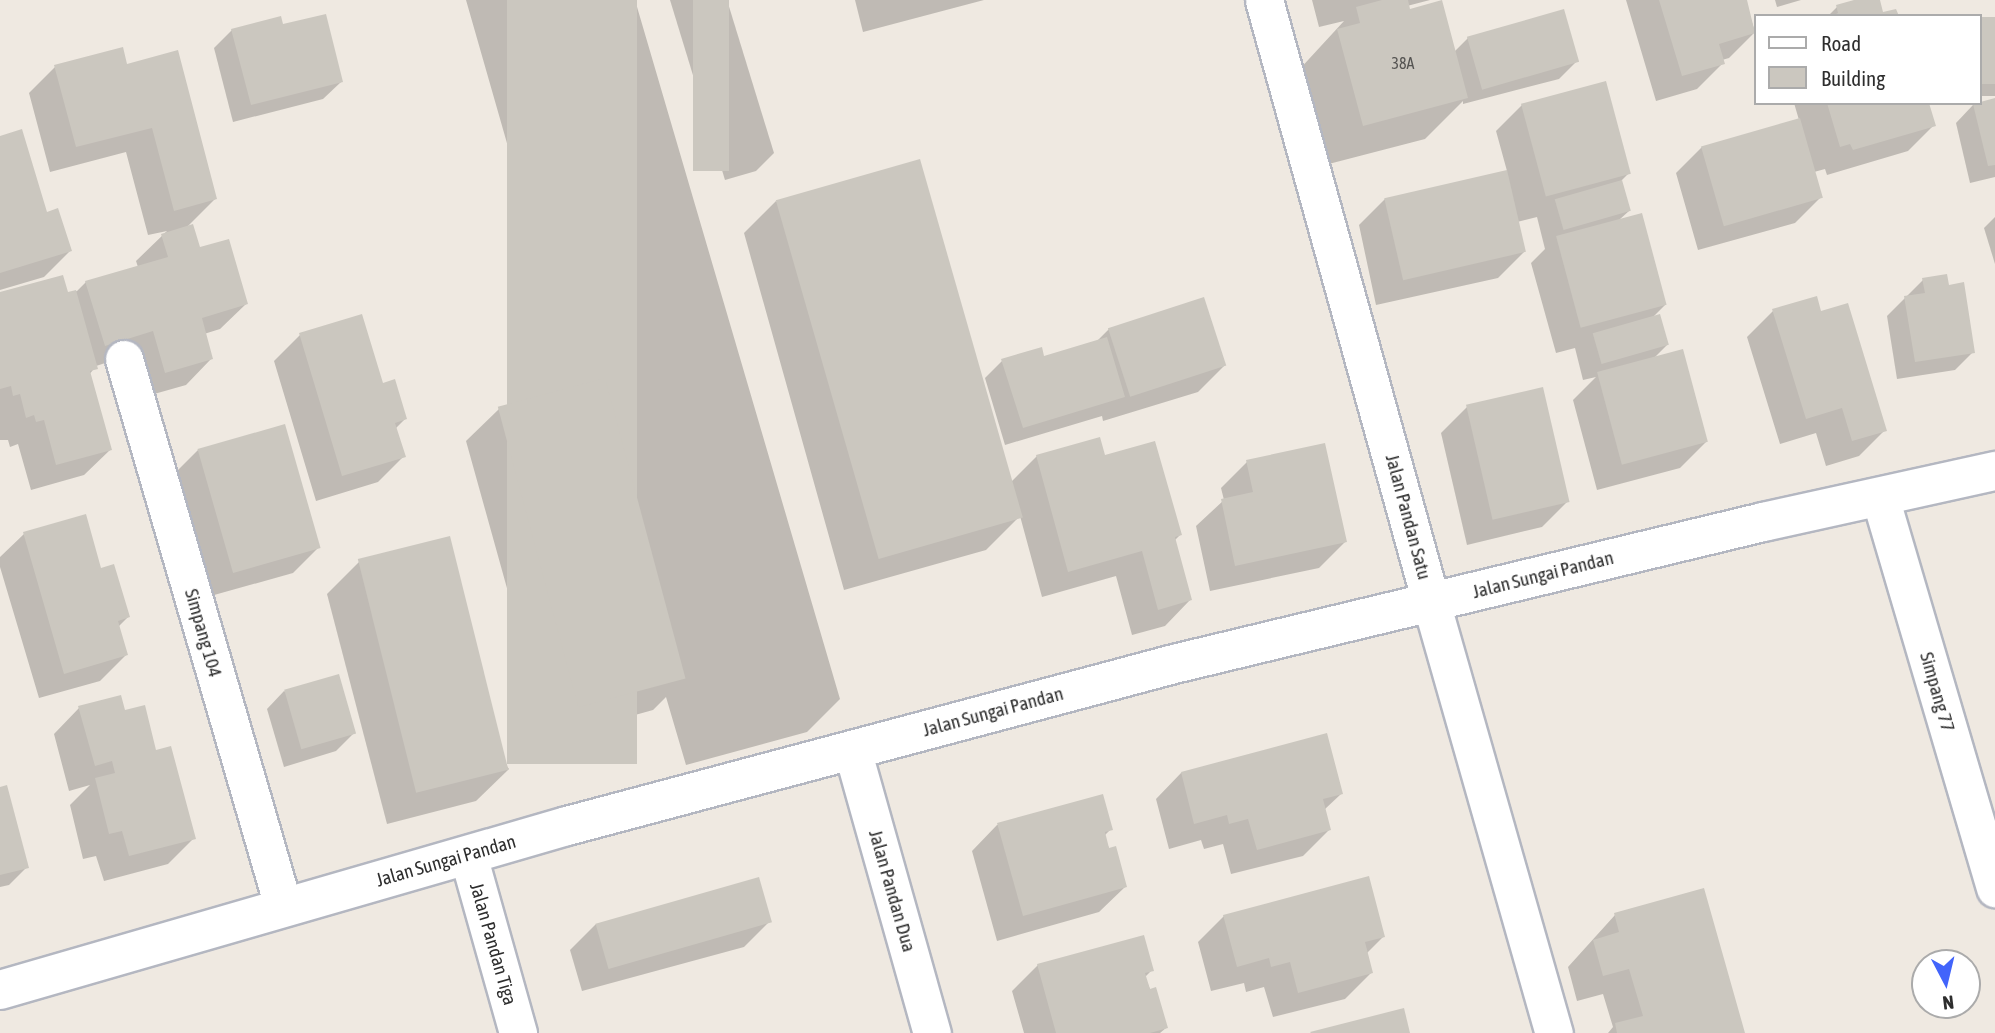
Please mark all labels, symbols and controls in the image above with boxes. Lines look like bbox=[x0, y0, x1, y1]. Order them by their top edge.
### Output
legend bbox=[1754, 14, 1981, 105]
text: Road bbox=[1821, 31, 1861, 55]
house number: 38A bbox=[1392, 53, 1414, 73]
text: Building bbox=[1821, 66, 1885, 90]
street label: Jalan Pandan Satu bbox=[1380, 452, 1436, 582]
street label: Jalan Sungai Pandan bbox=[1470, 546, 1616, 604]
street label: Simpang 104 bbox=[180, 586, 226, 680]
street label: Simpang 77 bbox=[1915, 650, 1959, 734]
street label: Jalan Sungai Pandan bbox=[920, 682, 1066, 742]
street label: Jalan Pandan Dua bbox=[864, 827, 920, 955]
street label: Jalan Sungai Pandan bbox=[373, 830, 519, 892]
street label: Jalan Pandan Tiga bbox=[465, 880, 521, 1008]
north arrow bbox=[1911, 949, 1981, 1019]
text: N bbox=[1941, 991, 1955, 1014]

